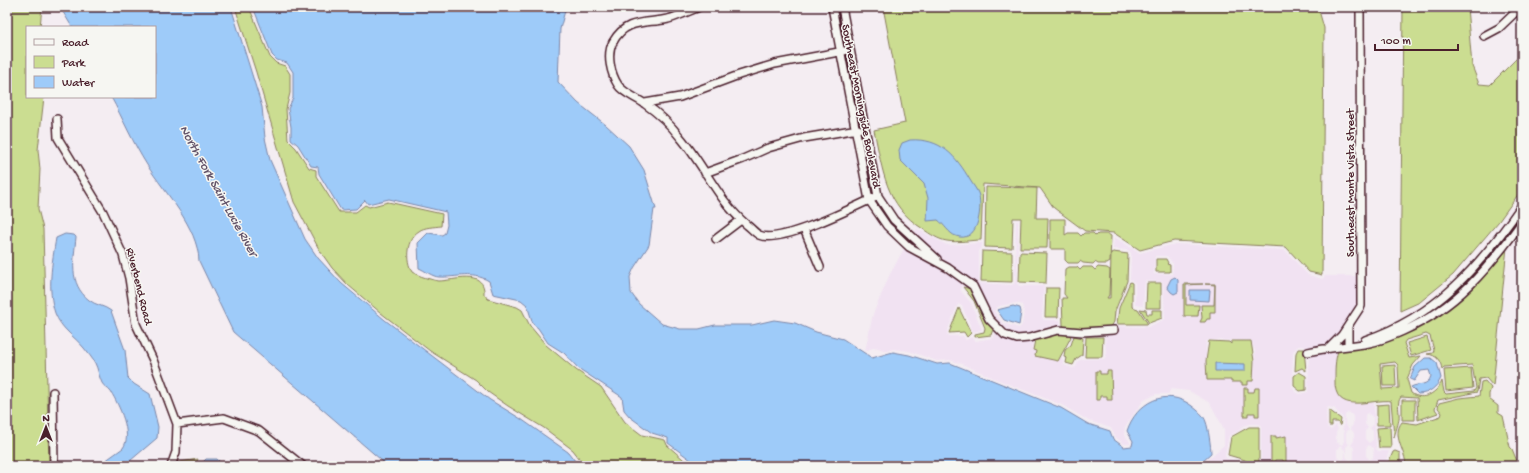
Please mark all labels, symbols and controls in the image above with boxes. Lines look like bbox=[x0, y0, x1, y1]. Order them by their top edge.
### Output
street label: Southeast Morningside Boulevard bbox=[837, 23, 883, 190]
legend bbox=[26, 26, 156, 98]
scale bar bbox=[1375, 26, 1458, 52]
text: 100 m bbox=[1380, 35, 1411, 49]
text: Road bbox=[62, 37, 89, 51]
text: Park bbox=[61, 57, 87, 71]
text: Water bbox=[62, 77, 96, 91]
street label: Southeast Monte Vista Street bbox=[1345, 108, 1359, 257]
water label: North Fork Saint Lucie River bbox=[176, 123, 261, 261]
street label: Riverbend Road bbox=[122, 246, 155, 327]
north arrow bbox=[26, 407, 66, 447]
text: N bbox=[42, 413, 50, 425]

